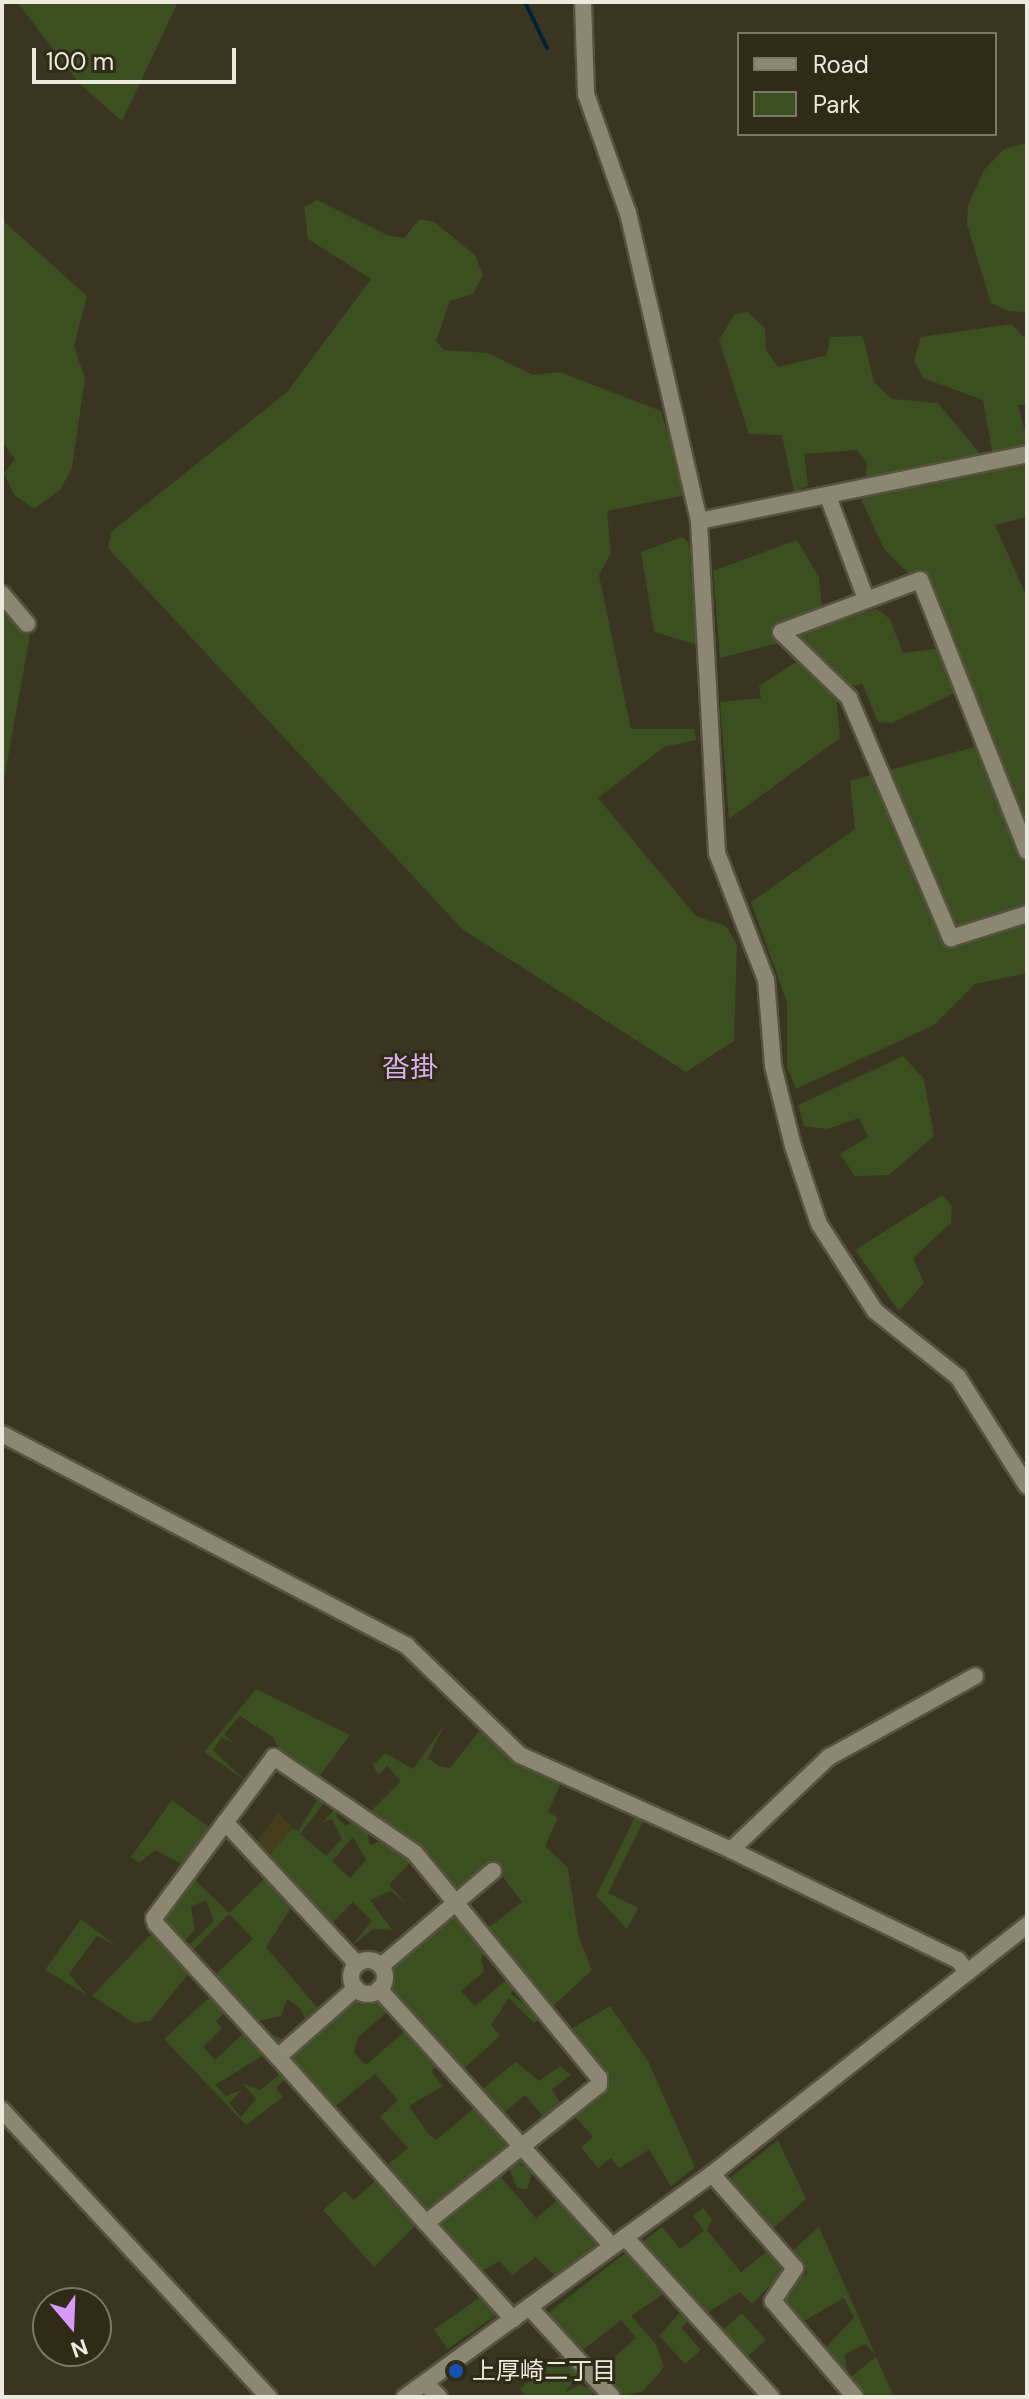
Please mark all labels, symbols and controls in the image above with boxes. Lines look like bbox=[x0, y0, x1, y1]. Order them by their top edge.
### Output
scale bar bbox=[36, 32, 240, 82]
legend bbox=[737, 32, 997, 136]
text: 100 m bbox=[46, 46, 114, 77]
text: Road bbox=[813, 49, 869, 80]
text: Park bbox=[813, 89, 860, 120]
district label: 沓掛 bbox=[382, 1051, 438, 1085]
north arrow bbox=[32, 2287, 112, 2367]
text: N bbox=[67, 2332, 92, 2365]
place label: 上厚崎二丁目 bbox=[472, 2357, 616, 2385]
marker: 上厚崎二丁目 bbox=[447, 2362, 465, 2380]

